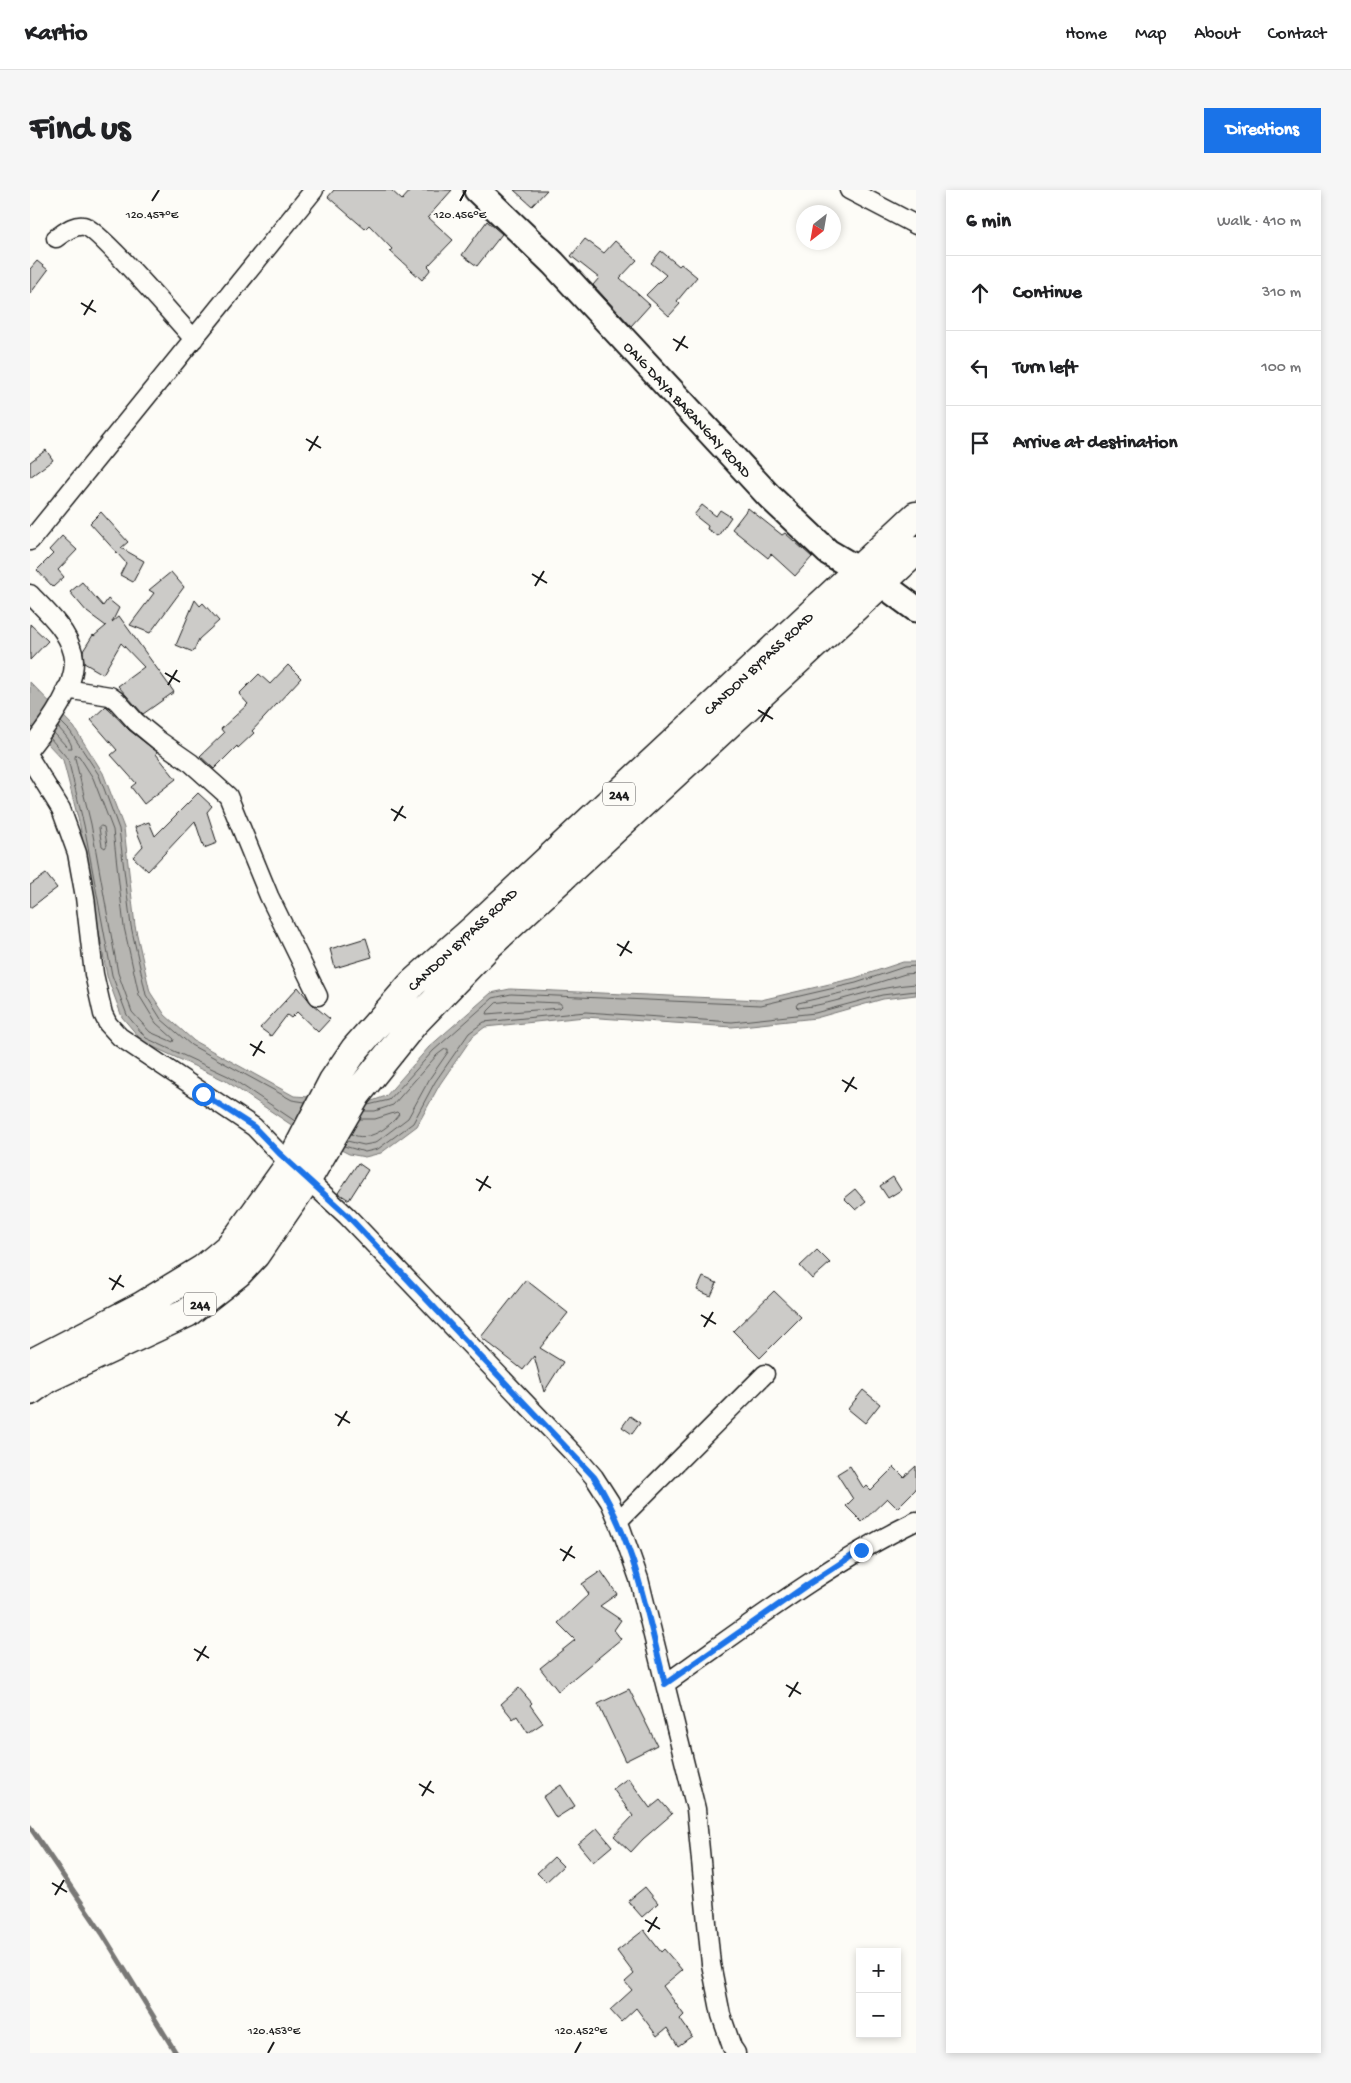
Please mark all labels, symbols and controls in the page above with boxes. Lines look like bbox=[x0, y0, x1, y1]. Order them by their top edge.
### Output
text: Kartio bbox=[25, 20, 88, 49]
text: Home bbox=[1065, 24, 1107, 45]
text: Map bbox=[1135, 24, 1166, 45]
text: About bbox=[1194, 24, 1240, 45]
text: Contact bbox=[1268, 24, 1326, 45]
button: Directions bbox=[1204, 108, 1321, 153]
text: Find us bbox=[30, 110, 130, 151]
north arrow bbox=[796, 205, 841, 250]
text: 120.457°E bbox=[125, 209, 179, 223]
text: 120.456°E bbox=[433, 209, 487, 223]
text: 6 min bbox=[966, 210, 1011, 235]
text: Walk · 410 m bbox=[1217, 213, 1301, 232]
icon: ahead bbox=[966, 279, 994, 307]
text: Continue bbox=[1013, 282, 1082, 305]
text: 310 m bbox=[1262, 284, 1301, 303]
street label: OAIG DAYA BARANGAY ROAD bbox=[619, 338, 755, 482]
icon: left bbox=[966, 354, 994, 382]
text: Turn left bbox=[1013, 357, 1077, 380]
text: 100 m bbox=[1261, 359, 1301, 378]
icon: arrive bbox=[966, 429, 994, 457]
text: Arrive at destination bbox=[1013, 432, 1177, 455]
street label: CANDON BYPASS ROAD bbox=[701, 609, 818, 720]
road number: 244 bbox=[603, 782, 635, 806]
street label: CANDON BYPASS ROAD bbox=[405, 885, 522, 996]
route start bbox=[192, 1083, 215, 1106]
road number: 244 bbox=[184, 1292, 216, 1316]
route end bbox=[850, 1539, 873, 1562]
map controls bbox=[856, 1948, 901, 2038]
button: + bbox=[856, 1948, 901, 1993]
button: − bbox=[856, 1993, 901, 2038]
text: 120.453°E bbox=[247, 2025, 301, 2039]
text: 120.452°E bbox=[554, 2025, 608, 2039]

